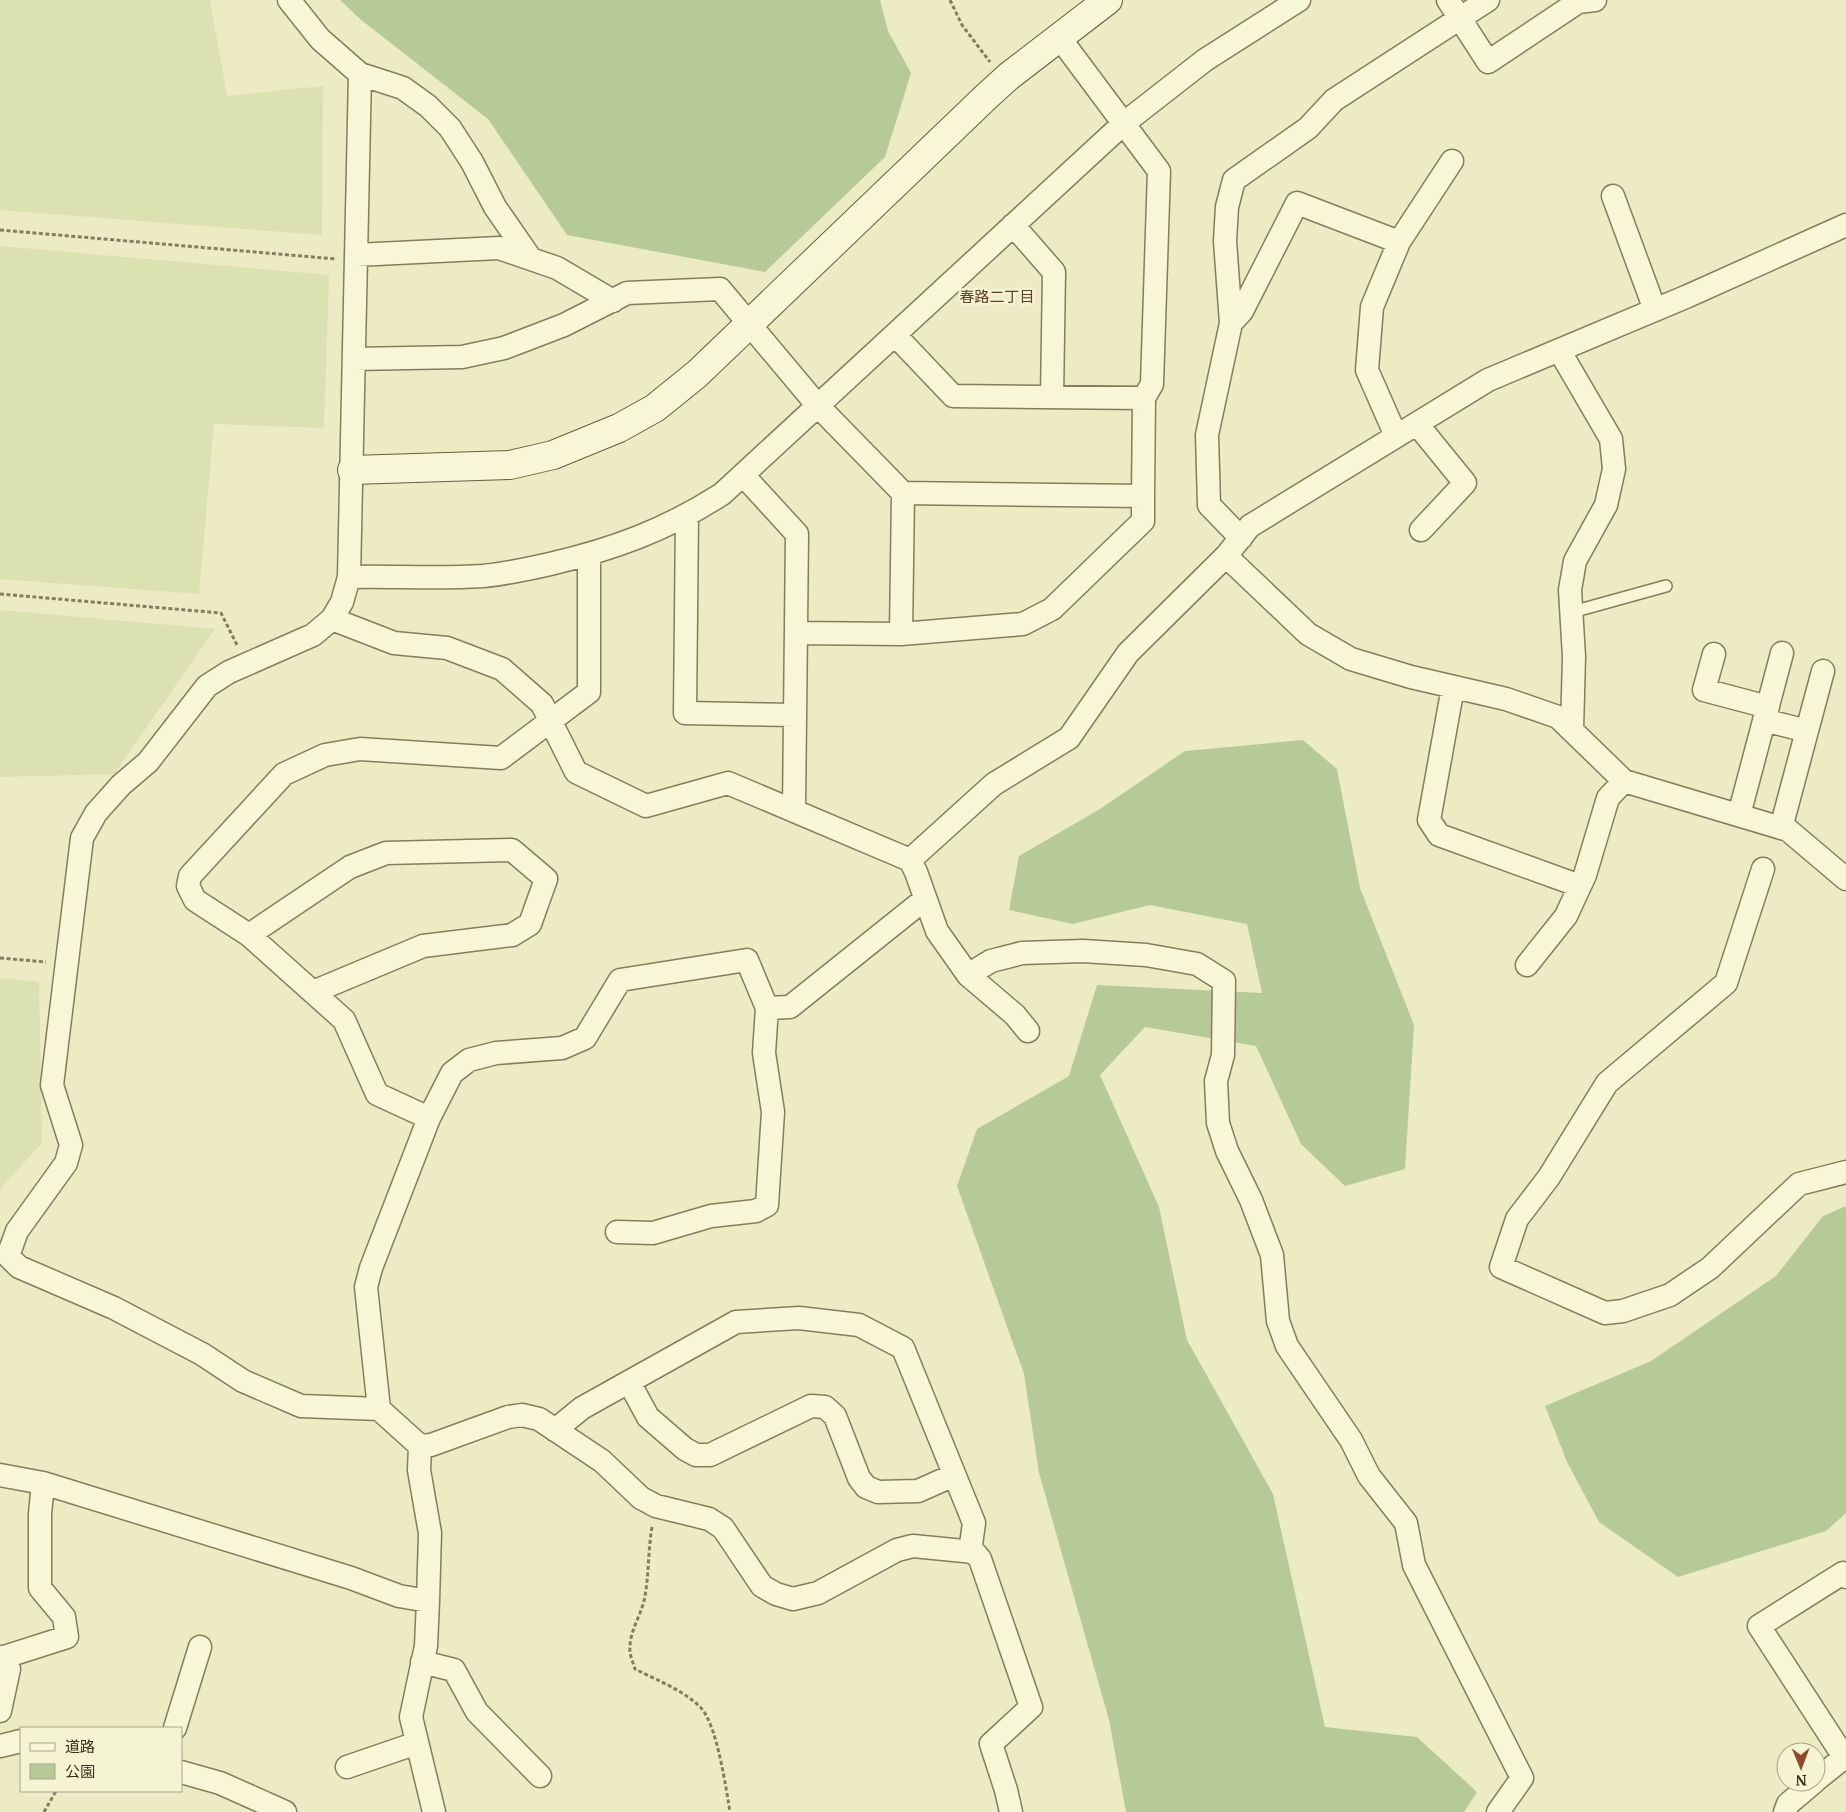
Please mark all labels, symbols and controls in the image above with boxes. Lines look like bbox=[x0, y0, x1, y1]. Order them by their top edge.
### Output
district label: 春路二丁目 bbox=[959, 287, 1035, 306]
legend bbox=[20, 1727, 182, 1792]
text: 道路 bbox=[65, 1737, 95, 1756]
north arrow bbox=[1776, 1742, 1826, 1792]
text: 公園 bbox=[65, 1762, 95, 1781]
text: N bbox=[1796, 1771, 1807, 1789]

